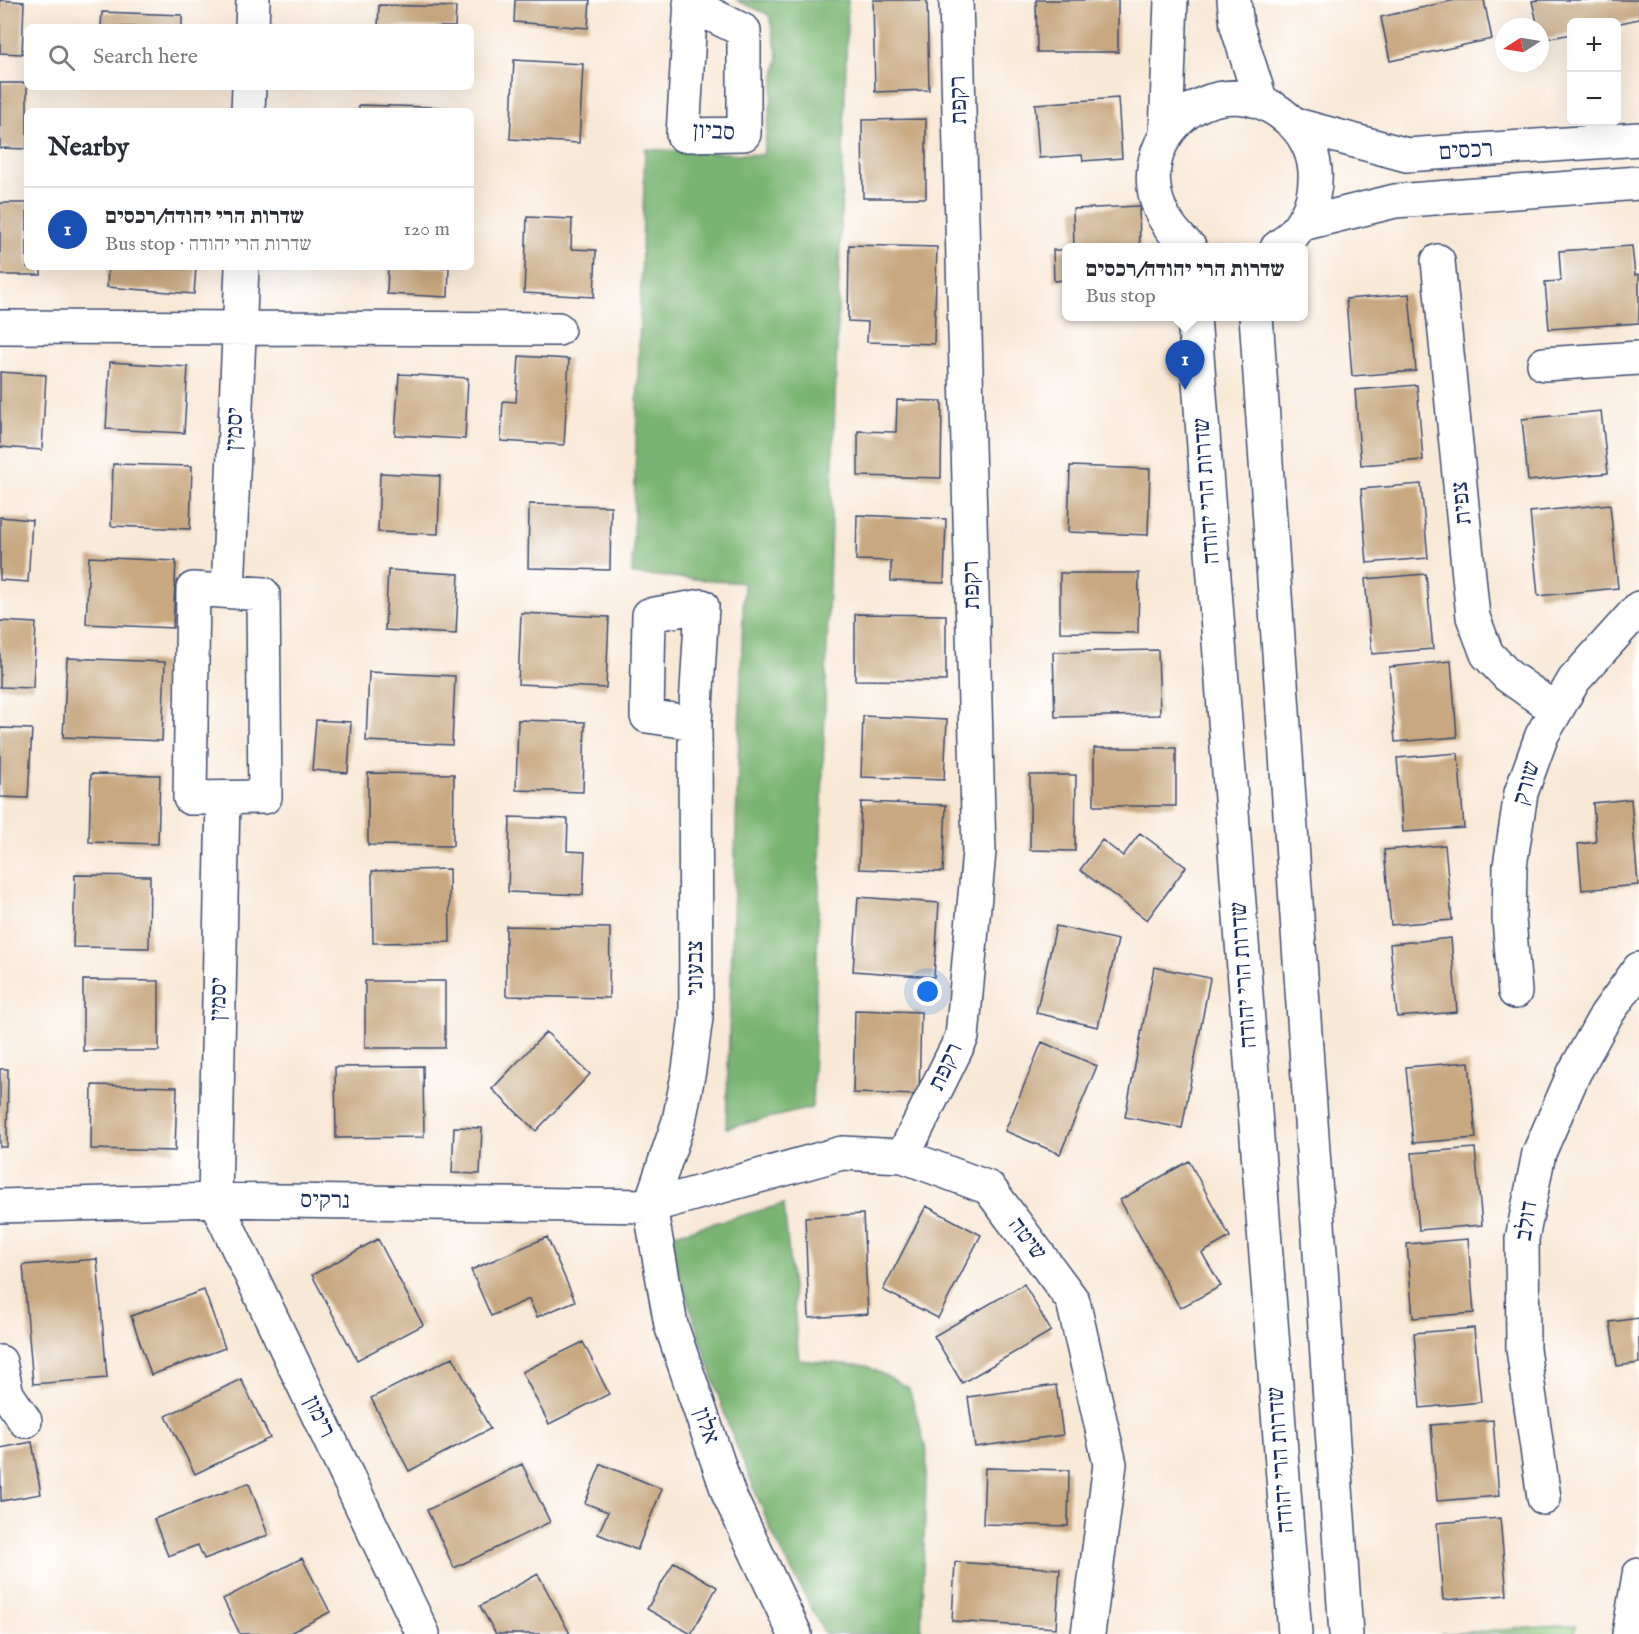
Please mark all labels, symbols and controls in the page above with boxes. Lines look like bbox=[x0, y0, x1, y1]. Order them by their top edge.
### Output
north arrow bbox=[1495, 18, 1549, 72]
map controls bbox=[1567, 18, 1621, 126]
button: + bbox=[1567, 18, 1621, 72]
search box bbox=[24, 24, 474, 90]
icon: search bbox=[45, 41, 78, 74]
text: Search here bbox=[93, 43, 198, 71]
button: − bbox=[1567, 72, 1621, 126]
street label: רקפת bbox=[943, 75, 975, 125]
street label: סביון bbox=[692, 115, 736, 149]
text: Nearby bbox=[48, 131, 129, 164]
street label: רכסים bbox=[1438, 134, 1494, 168]
text: שדרות הרי יהודה/רכסים bbox=[105, 203, 304, 231]
text: 1 bbox=[64, 217, 71, 242]
text: 120 m bbox=[404, 217, 450, 242]
text: Bus stop · שדרות הרי יהודה bbox=[105, 232, 312, 257]
popup bbox=[1062, 243, 1308, 321]
text: שדרות הרי יהודה/רכסים bbox=[1085, 256, 1285, 284]
text: Bus stop bbox=[1085, 284, 1156, 309]
pin: 1 bbox=[1166, 340, 1204, 390]
street label: יסמין bbox=[219, 407, 251, 451]
street label: שדרות הרי יהודה bbox=[1186, 416, 1228, 566]
street label: צפית bbox=[1444, 480, 1480, 526]
street label: רקפת bbox=[956, 560, 988, 610]
street label: שורק bbox=[1506, 757, 1548, 809]
street label: שדרות הרי יהודה bbox=[1223, 900, 1265, 1050]
street label: צבעוני bbox=[680, 940, 711, 996]
street label: יסמין bbox=[203, 977, 235, 1021]
your location bbox=[913, 977, 942, 1006]
street label: רקפת bbox=[922, 1038, 970, 1096]
street label: נרקיס bbox=[300, 1185, 350, 1217]
street label: דולב bbox=[1509, 1198, 1545, 1244]
street label: שיטה bbox=[1001, 1211, 1053, 1267]
street label: שדרות הרי יהודה bbox=[1260, 1385, 1302, 1535]
street label: רימון bbox=[296, 1391, 342, 1443]
street label: אלון bbox=[685, 1404, 727, 1448]

